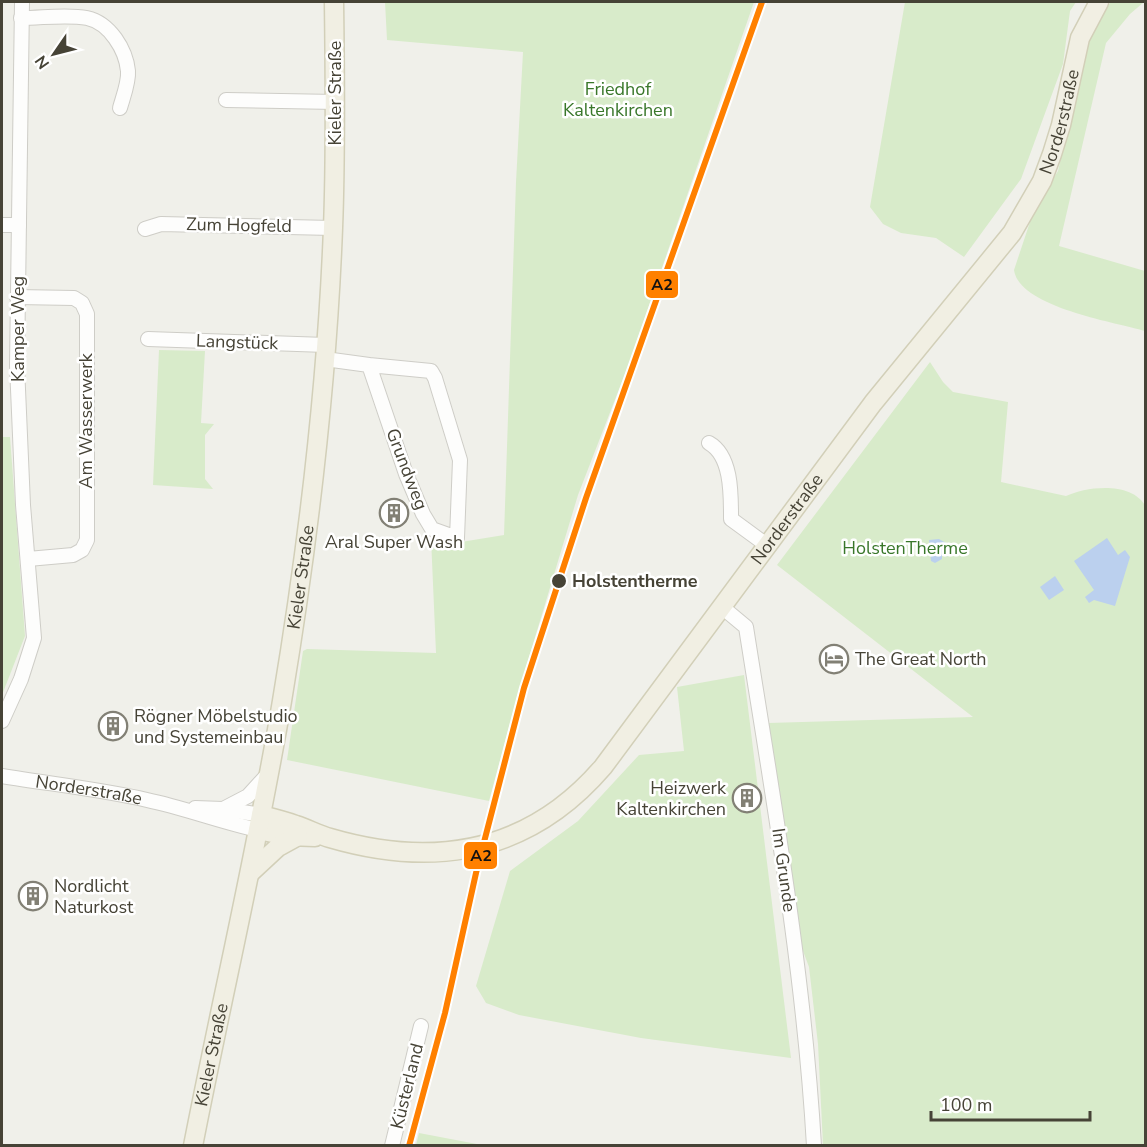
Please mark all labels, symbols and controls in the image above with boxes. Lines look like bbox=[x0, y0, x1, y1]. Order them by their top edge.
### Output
north arrow bbox=[24, 24, 84, 84]
street label: Kieler Straße bbox=[323, 41, 347, 145]
text: N bbox=[30, 51, 55, 73]
street label: Norderstraße bbox=[1034, 67, 1085, 178]
park label: Friedhof Kaltenkirchen bbox=[563, 77, 673, 122]
street label: Zum Hogfeld bbox=[186, 212, 292, 238]
line badge: A2 bbox=[645, 270, 679, 299]
text: A2 bbox=[651, 274, 673, 296]
street label: Kamper Weg bbox=[6, 276, 30, 382]
street label: Langstück bbox=[195, 329, 280, 355]
street label: Am Wasserwerk bbox=[74, 352, 98, 489]
street label: Grundweg bbox=[380, 425, 434, 513]
street label: Norderstraße bbox=[745, 469, 829, 569]
building icon: Aral Super Wash bbox=[378, 497, 410, 529]
street label: Kieler Straße bbox=[282, 524, 320, 631]
place label: Aral Super Wash bbox=[325, 530, 463, 554]
park label: HolstenTherme bbox=[842, 536, 968, 560]
place label: Holstentherme bbox=[572, 569, 698, 593]
marker: Holstentherme bbox=[550, 572, 568, 590]
hotel icon: The Great North bbox=[818, 643, 850, 675]
place label: The Great North bbox=[855, 647, 986, 671]
place label: Rögner Möbelstudio und Systemeinbau bbox=[134, 704, 298, 749]
building icon: Rögner Möbelstudio und Systemeinbau bbox=[97, 710, 129, 742]
street label: Norderstraße bbox=[34, 769, 144, 811]
place label: Heizwerk Kaltenkirchen bbox=[616, 776, 727, 821]
building icon: Heizwerk Kaltenkirchen bbox=[731, 782, 763, 814]
street label: Im Grunde bbox=[766, 826, 802, 914]
line badge: A2 bbox=[463, 841, 498, 870]
text: A2 bbox=[470, 845, 492, 867]
place label: Nordlicht Naturkost bbox=[54, 874, 134, 919]
building icon: Nordlicht Naturkost bbox=[17, 880, 49, 912]
street label: Kieler Straße bbox=[189, 1001, 234, 1109]
street label: Küsterland bbox=[385, 1041, 429, 1131]
scale bar bbox=[931, 1084, 1090, 1122]
text: 100 m bbox=[940, 1093, 992, 1117]

